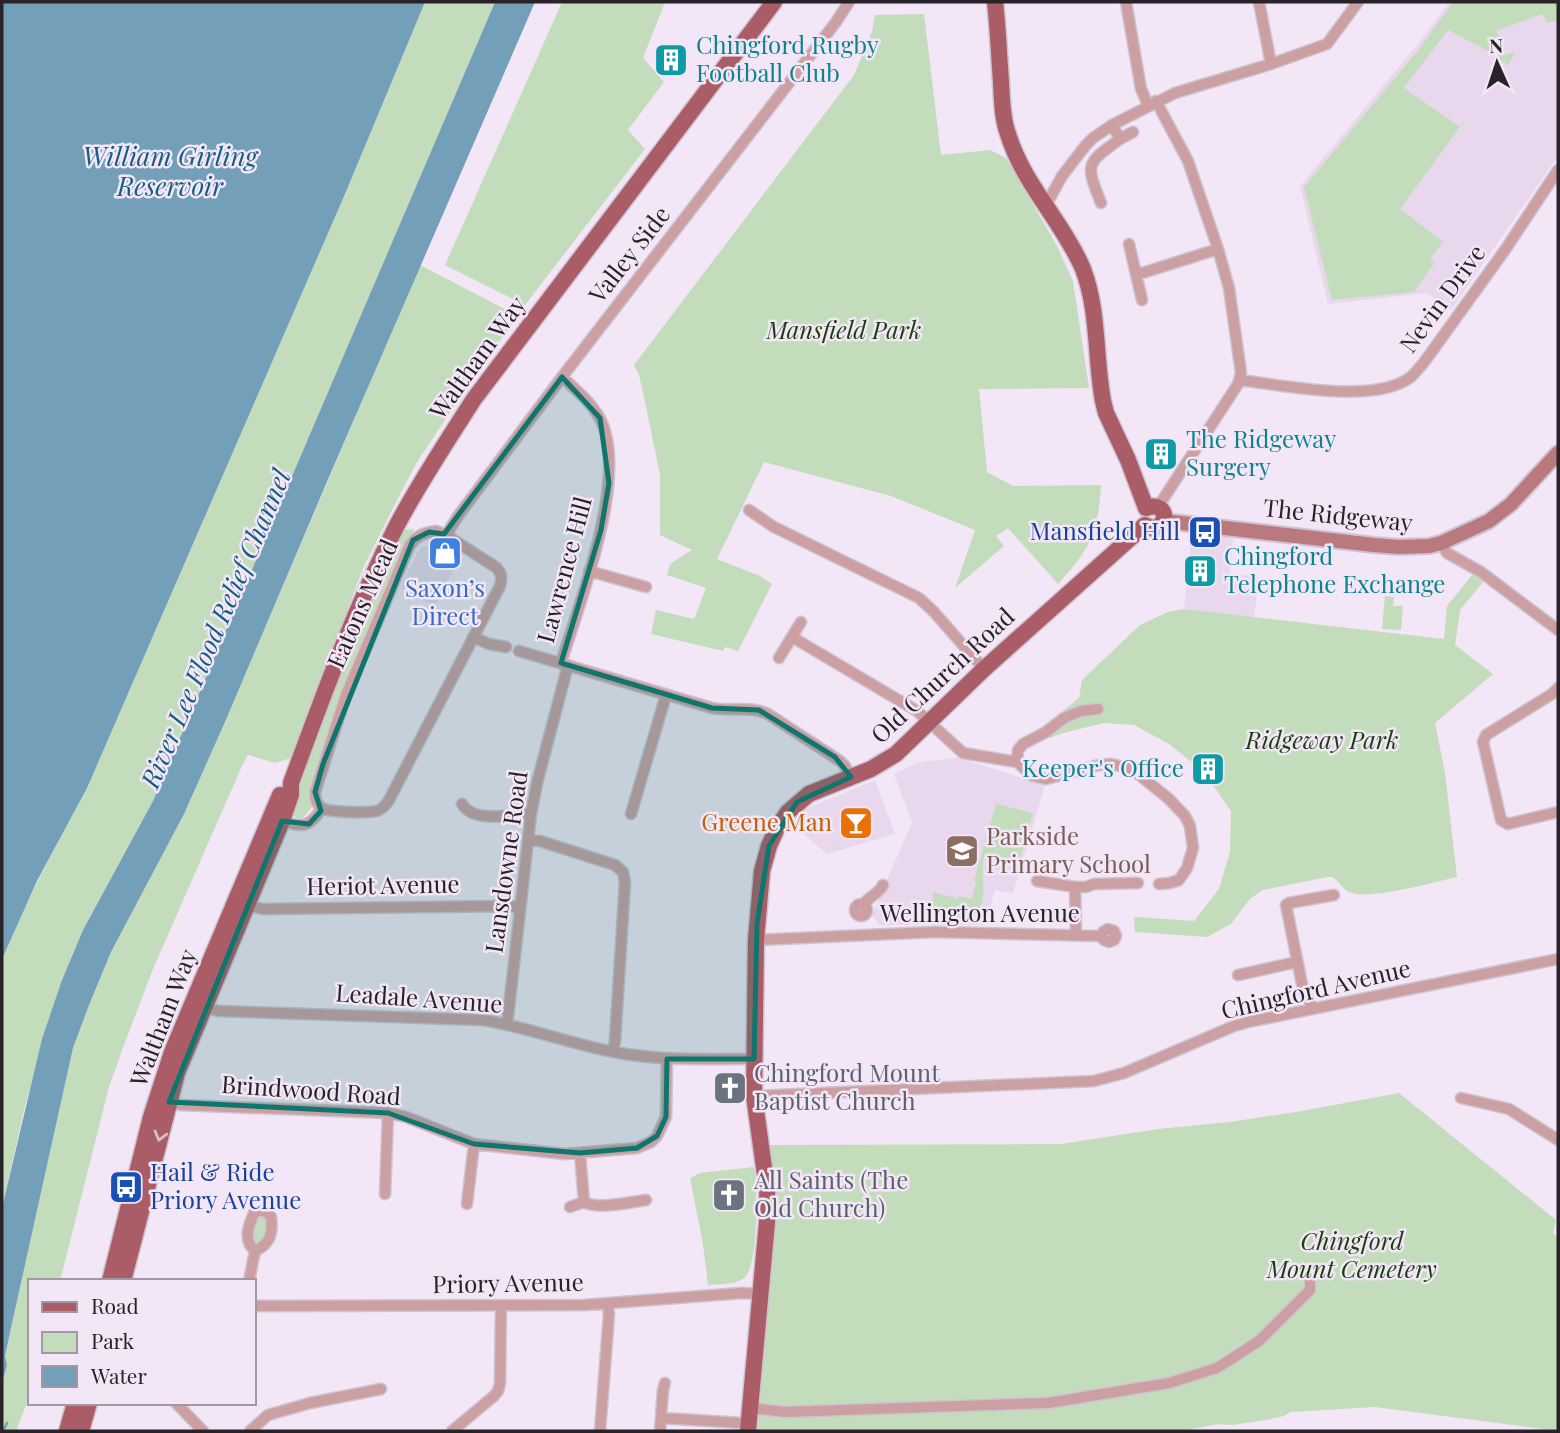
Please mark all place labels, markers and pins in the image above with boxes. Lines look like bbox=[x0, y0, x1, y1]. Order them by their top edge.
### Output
place label: Chingford Rugby Football Club bbox=[696, 28, 879, 88]
building icon: Chingford Rugby Football Club bbox=[652, 41, 690, 79]
place label: The Ridgeway Surgery bbox=[1186, 422, 1336, 482]
building icon: The Ridgeway Surgery bbox=[1142, 435, 1180, 473]
bus stop icon: Mansfield Hill bbox=[1186, 513, 1224, 551]
place label: Mansfield Hill bbox=[1030, 514, 1180, 546]
shop icon: Saxon’s Direct bbox=[426, 534, 464, 572]
place label: Chingford Telephone Exchange bbox=[1224, 539, 1446, 599]
building icon: Chingford Telephone Exchange bbox=[1181, 552, 1219, 590]
place label: Saxon’s Direct bbox=[405, 571, 485, 631]
building icon: Keeper's Office bbox=[1189, 750, 1227, 788]
place label: Keeper's Office bbox=[1022, 751, 1184, 783]
bar icon: Greene Man bbox=[837, 804, 875, 842]
place label: Greene Man bbox=[701, 805, 832, 837]
place label: Parkside Primary School bbox=[986, 819, 1151, 879]
school or university icon: Parkside Primary School bbox=[943, 832, 981, 870]
place label: Chingford Mount Baptist Church bbox=[754, 1056, 940, 1116]
church icon: Chingford Mount Baptist Church bbox=[711, 1069, 749, 1107]
place label: Hail & Ride Priory Avenue bbox=[150, 1155, 301, 1215]
place label: All Saints (The Old Church) bbox=[753, 1163, 908, 1223]
bus stop icon: Hail & Ride Priory Avenue bbox=[107, 1168, 145, 1206]
church icon: All Saints (The Old Church) bbox=[710, 1176, 748, 1214]

